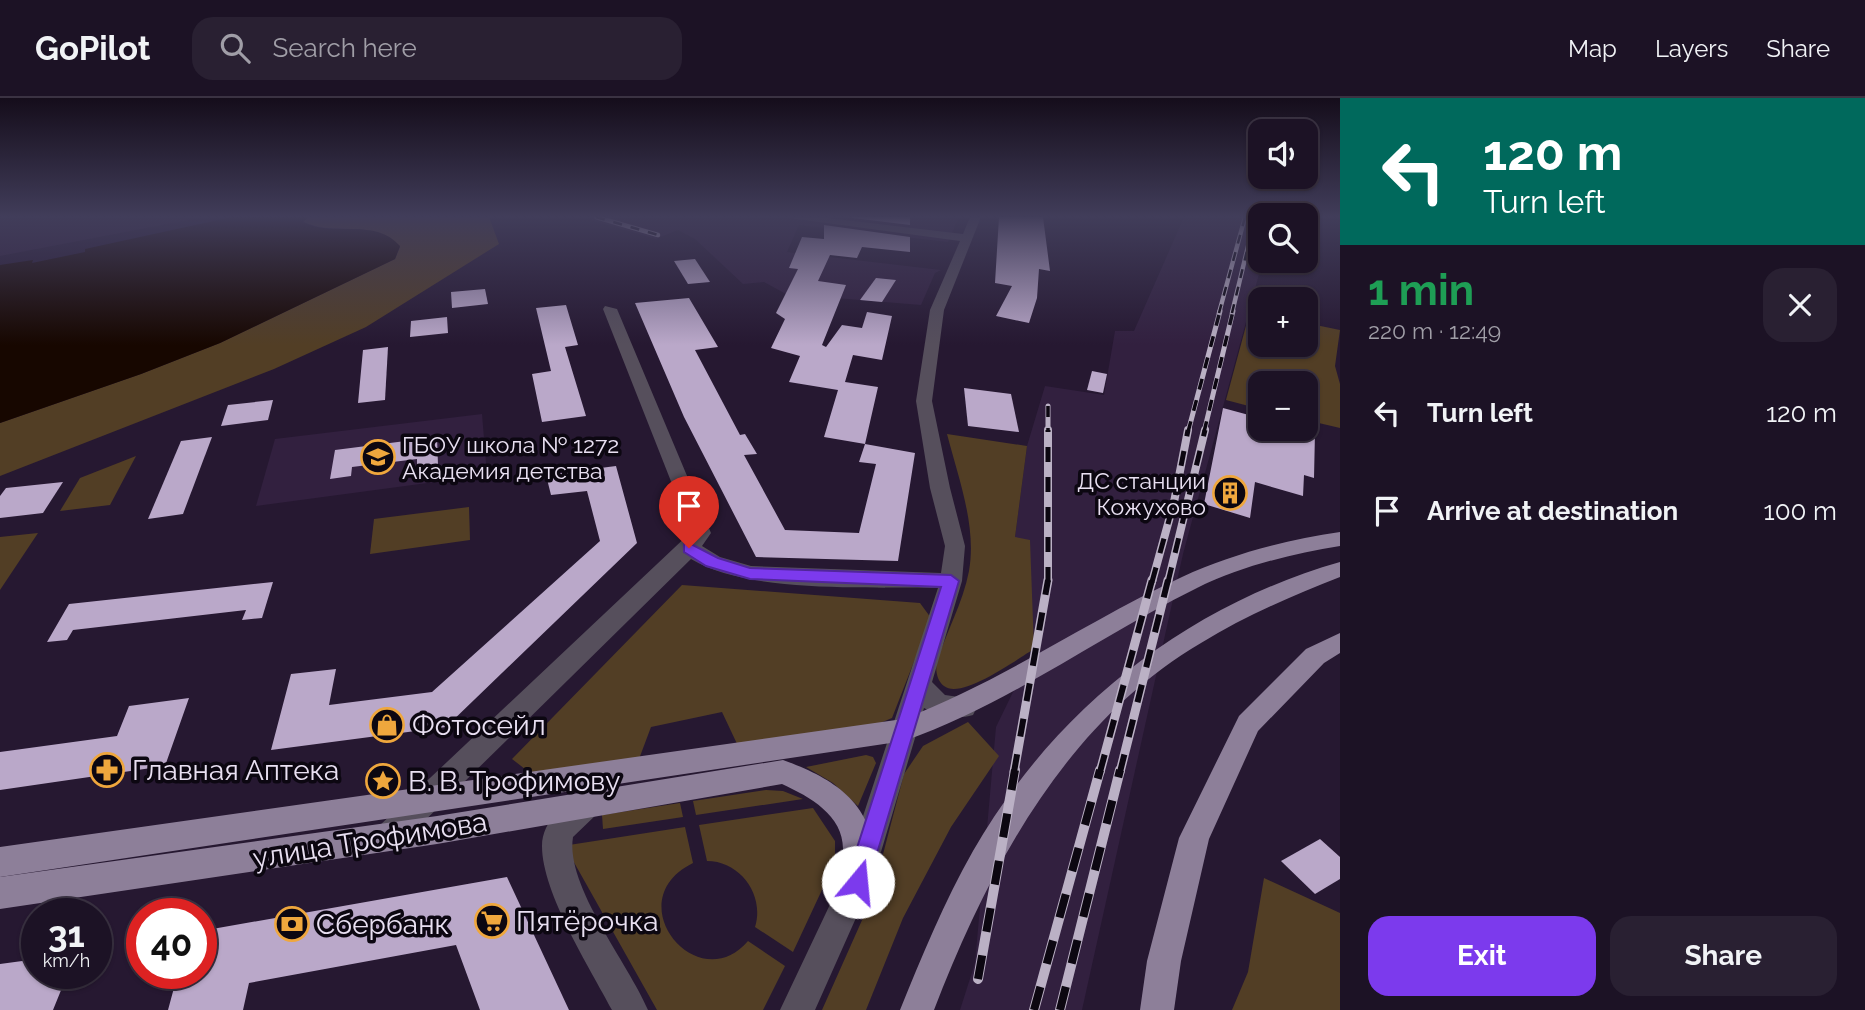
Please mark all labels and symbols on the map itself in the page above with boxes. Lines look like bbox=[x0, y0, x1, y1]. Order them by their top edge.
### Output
place label: ГБОУ школа № 1272 Академия детства bbox=[402, 431, 619, 484]
school or university icon: ГБОУ школа № 1272 Академия детства bbox=[359, 438, 397, 476]
place label: ДС станции Кожухово bbox=[1077, 467, 1206, 520]
building icon: ДС станции Кожухово bbox=[1211, 474, 1249, 512]
pin bbox=[659, 476, 719, 548]
shop icon: Фотосейл bbox=[368, 706, 406, 744]
place label: Фотосейл bbox=[412, 709, 546, 742]
pharmacy icon: Главная Аптека bbox=[88, 751, 126, 789]
place label: Главная Аптека bbox=[132, 754, 339, 787]
place icon: В. В. Трофимову bbox=[364, 762, 402, 800]
place label: В. В. Трофимову bbox=[408, 765, 620, 798]
street label: улица Трофимова bbox=[251, 805, 489, 875]
position arrow bbox=[821, 845, 895, 919]
speed limit sign: 40 bbox=[126, 898, 217, 989]
supermarket icon: Пятёрочка bbox=[473, 902, 511, 940]
bank icon: Сбербанк bbox=[273, 905, 311, 943]
place label: Пятёрочка bbox=[516, 905, 658, 938]
place label: Сбербанк bbox=[316, 908, 449, 941]

